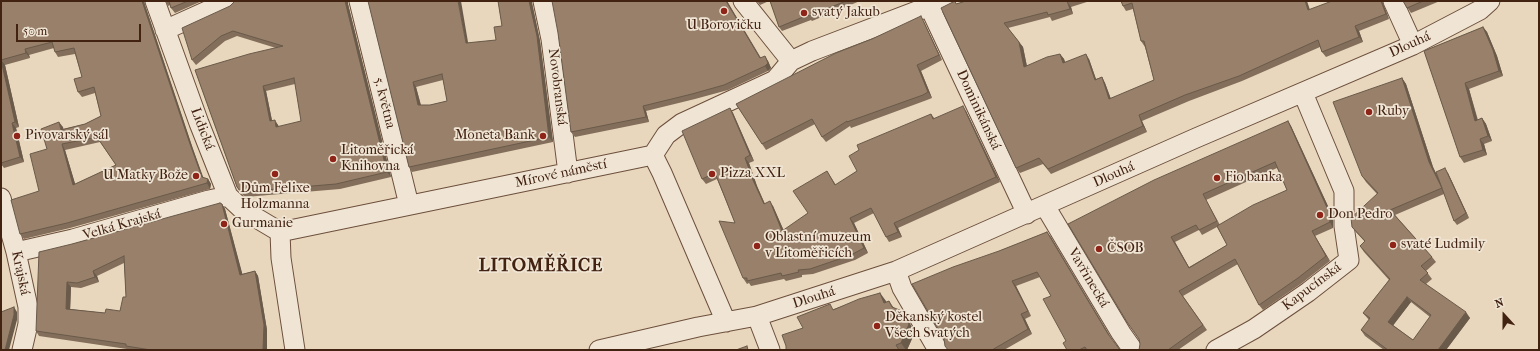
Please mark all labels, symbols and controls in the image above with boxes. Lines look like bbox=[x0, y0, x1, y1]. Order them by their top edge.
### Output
place label: svatý Jakub bbox=[812, 5, 880, 21]
marker: U Borovičku bbox=[719, 6, 729, 16]
marker: svatý Jakub bbox=[799, 8, 809, 18]
scale bar bbox=[18, 16, 143, 42]
place label: U Borovičku bbox=[686, 18, 762, 34]
text: 50 m bbox=[23, 24, 47, 38]
street label: Dlouhá bbox=[1387, 28, 1433, 62]
street label: Novobranská bbox=[544, 47, 570, 127]
street label: Dominikánská bbox=[952, 67, 1004, 153]
street label: 5. května bbox=[370, 76, 398, 130]
place label: Ruby bbox=[1377, 104, 1409, 120]
street label: Lidická bbox=[186, 105, 218, 153]
marker: Ruby bbox=[1364, 107, 1374, 117]
place label: Pivovarský sál bbox=[25, 128, 109, 144]
place label: Moneta Bank bbox=[455, 128, 535, 144]
marker: Pivovarský sál bbox=[12, 131, 22, 141]
marker: Moneta Bank bbox=[538, 131, 548, 141]
place label: Litoměřická Knihovna bbox=[341, 143, 414, 176]
marker: Litoměřická Knihovna bbox=[328, 154, 338, 164]
street label: Mírové náměstí bbox=[513, 156, 609, 192]
street label: Dlouhá bbox=[1091, 158, 1137, 192]
place label: Pizza XXL bbox=[720, 166, 785, 182]
place label: U Matky Bože bbox=[103, 168, 188, 184]
marker: Dům Felixe Holzmanna bbox=[270, 169, 280, 179]
marker: Pizza XXL bbox=[707, 169, 717, 179]
place label: Fio banka bbox=[1225, 170, 1282, 186]
marker: U Matky Bože bbox=[191, 171, 201, 181]
marker: Fio banka bbox=[1212, 173, 1222, 183]
place label: Dům Felixe Holzmanna bbox=[240, 181, 310, 214]
street label: Velká Krajská bbox=[81, 206, 163, 244]
place label: Don Pedro bbox=[1328, 207, 1392, 223]
marker: Don Pedro bbox=[1315, 210, 1325, 220]
place label: Gurmanie bbox=[232, 216, 293, 232]
marker: Gurmanie bbox=[219, 219, 229, 229]
place label: Oblastní muzeum v Litoměřicích bbox=[765, 230, 871, 262]
place label: svaté Ludmily bbox=[1401, 237, 1485, 253]
marker: svaté Ludmily bbox=[1388, 240, 1398, 250]
marker: Oblastní muzeum v Litoměřicích bbox=[752, 241, 762, 251]
place label: ČSOB bbox=[1107, 241, 1144, 257]
marker: ČSOB bbox=[1094, 244, 1104, 254]
street label: Vavřinecká bbox=[1064, 245, 1112, 311]
street label: Krajská bbox=[7, 249, 33, 297]
district label: LITOMĚŘICE bbox=[479, 256, 603, 278]
street label: Kapucínská bbox=[1279, 259, 1345, 315]
street label: Dlouhá bbox=[791, 283, 837, 313]
north arrow bbox=[1484, 295, 1524, 335]
text: N bbox=[1493, 296, 1506, 311]
place label: Děkanský kostel Všech Svatých bbox=[885, 310, 982, 342]
marker: Děkanský kostel Všech Svatých bbox=[872, 321, 882, 331]

